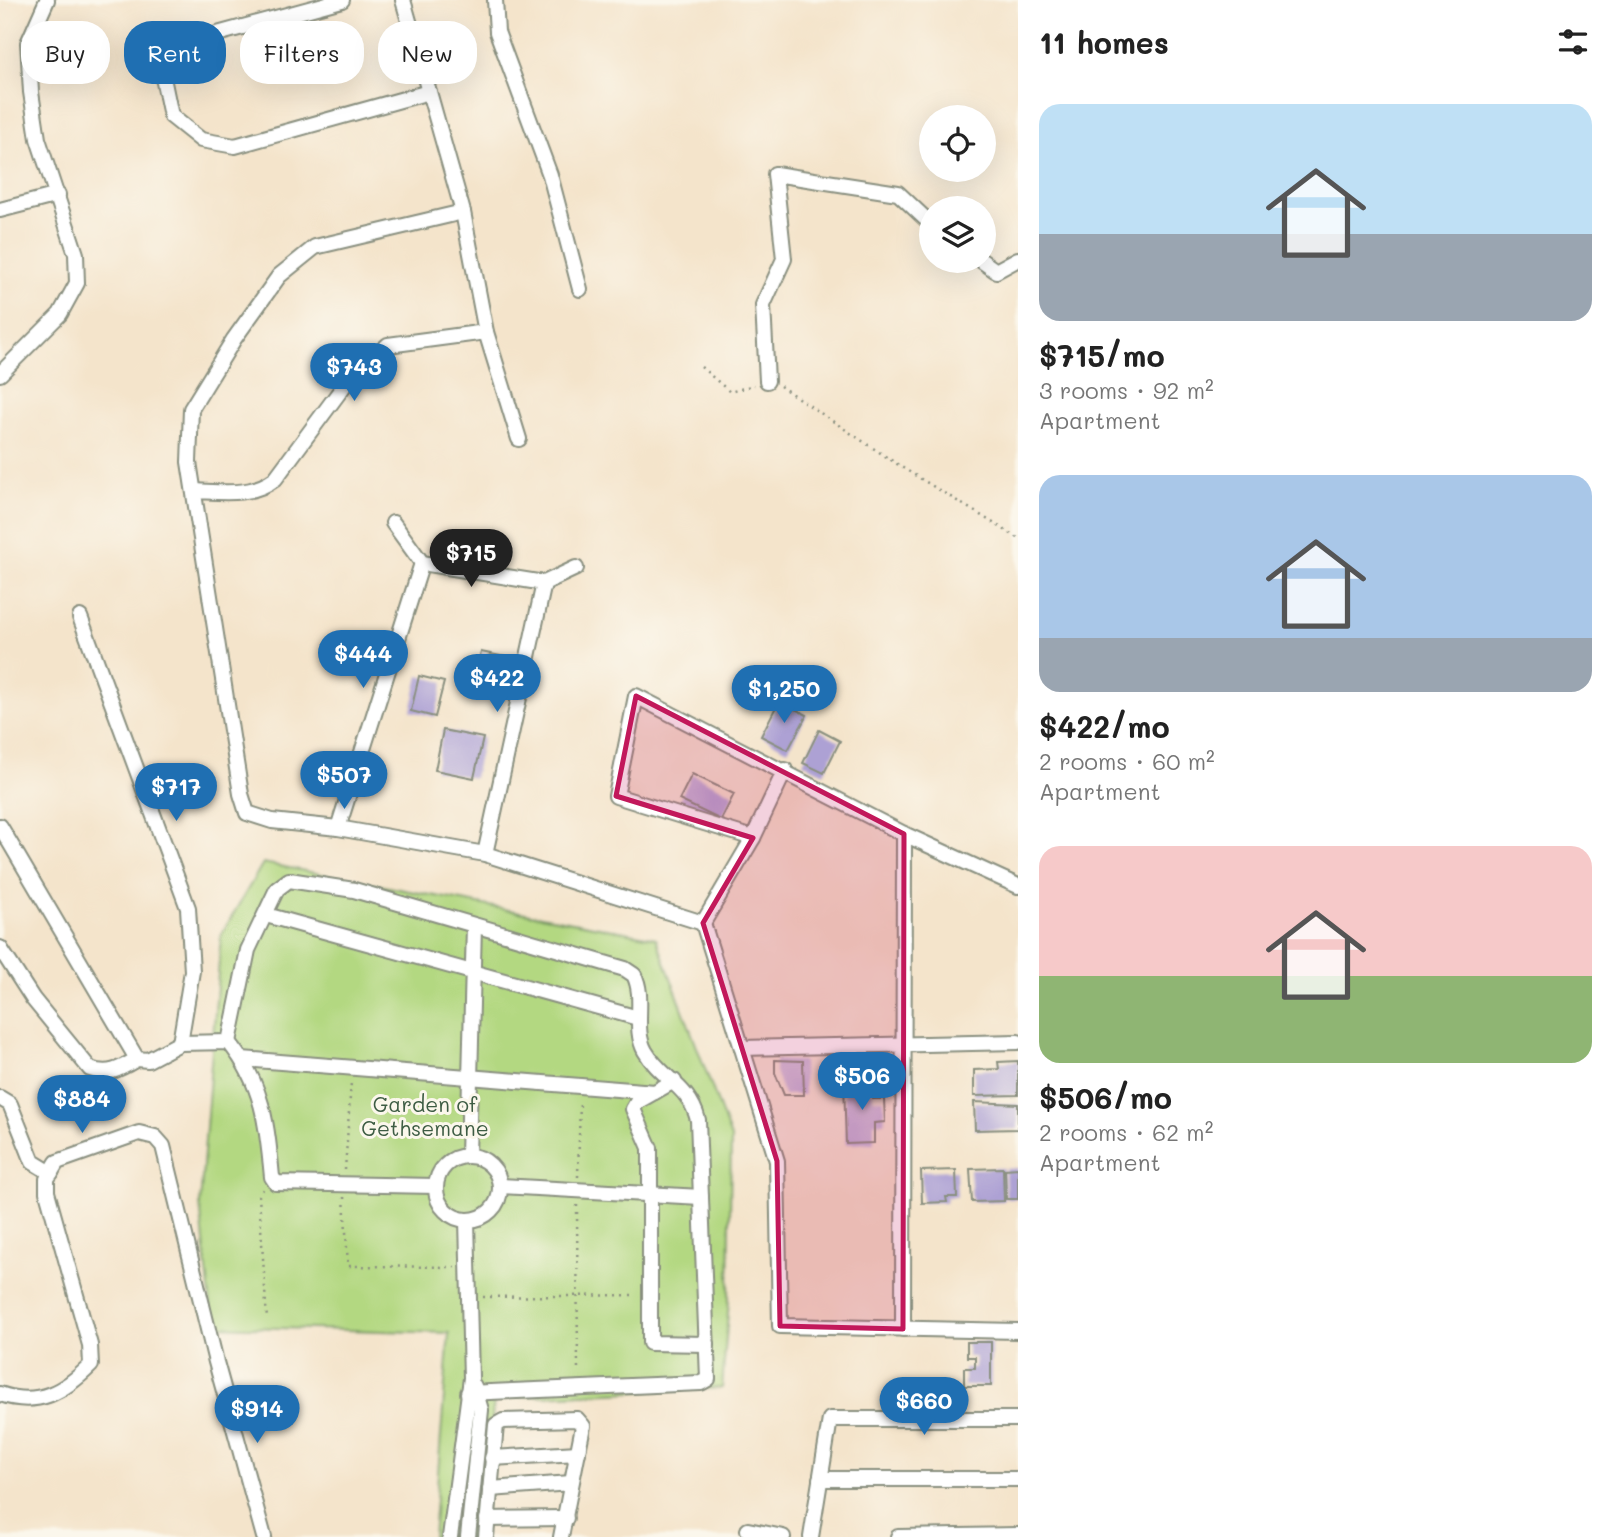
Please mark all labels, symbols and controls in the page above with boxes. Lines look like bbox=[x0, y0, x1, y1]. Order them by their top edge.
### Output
chip: Buy bbox=[21, 21, 110, 84]
chip: Rent bbox=[124, 21, 226, 84]
chip: Filters bbox=[240, 21, 364, 84]
chip: New bbox=[378, 21, 477, 84]
text: 11 homes bbox=[1039, 22, 1169, 62]
icon: filters bbox=[1554, 23, 1592, 61]
map controls bbox=[919, 105, 996, 273]
button: locate bbox=[919, 105, 996, 182]
icon: home bbox=[1253, 150, 1379, 276]
button: layers bbox=[919, 196, 996, 273]
text: $715/mo bbox=[1039, 335, 1165, 375]
pin: $743 bbox=[313, 344, 395, 403]
text: $743 bbox=[326, 351, 382, 381]
text: 3 rooms · 92 m² bbox=[1039, 375, 1214, 405]
text: Apartment bbox=[1039, 405, 1161, 435]
icon: home bbox=[1253, 521, 1379, 647]
pin: $715 bbox=[430, 530, 512, 589]
text: $715 bbox=[446, 537, 496, 567]
pin: $444 bbox=[322, 630, 404, 690]
text: $444 bbox=[334, 638, 392, 668]
pin: $422 bbox=[456, 654, 538, 714]
text: $422 bbox=[470, 662, 524, 692]
pin: $1,250 bbox=[727, 666, 841, 725]
text: $1,250 bbox=[748, 673, 820, 703]
text: $422/mo bbox=[1039, 706, 1170, 746]
text: 2 rooms · 60 m² bbox=[1039, 746, 1215, 776]
pin: $507 bbox=[303, 752, 385, 811]
text: $507 bbox=[316, 759, 372, 789]
pin: $717 bbox=[135, 764, 217, 823]
text: $717 bbox=[151, 771, 201, 801]
text: Apartment bbox=[1039, 776, 1161, 806]
icon: home bbox=[1253, 892, 1379, 1018]
pin: $506 bbox=[821, 1052, 903, 1112]
text: $506 bbox=[834, 1060, 890, 1090]
pin: $884 bbox=[41, 1076, 123, 1135]
text: $506/mo bbox=[1039, 1077, 1172, 1117]
text: $884 bbox=[53, 1083, 111, 1113]
park label: Garden of Gethsemane bbox=[361, 1090, 489, 1141]
text: 2 rooms · 62 m² bbox=[1039, 1117, 1213, 1147]
text: Apartment bbox=[1039, 1147, 1161, 1177]
pin: $660 bbox=[883, 1378, 965, 1437]
text: $660 bbox=[896, 1385, 952, 1415]
pin: $914 bbox=[216, 1386, 298, 1445]
text: $914 bbox=[231, 1393, 283, 1423]

